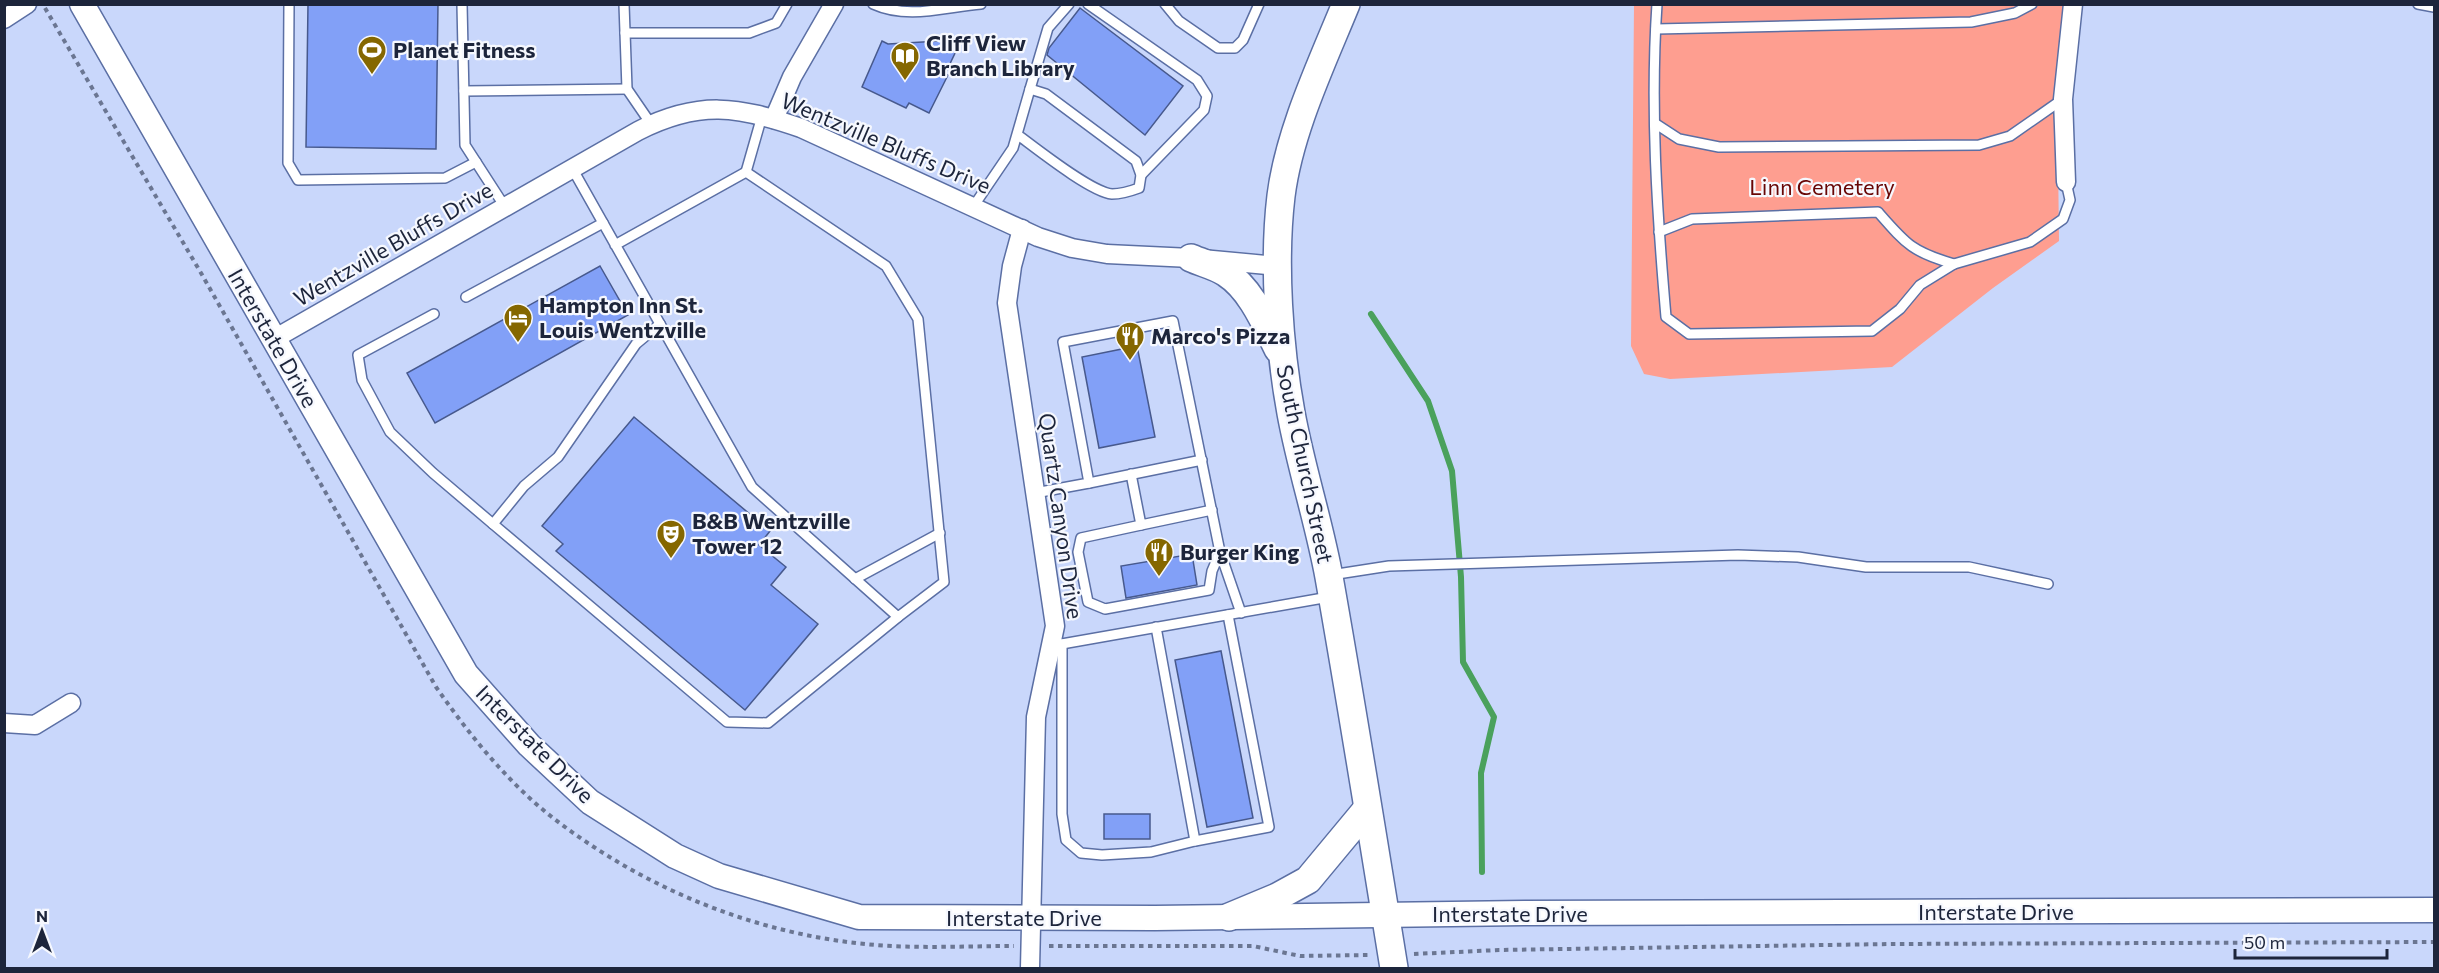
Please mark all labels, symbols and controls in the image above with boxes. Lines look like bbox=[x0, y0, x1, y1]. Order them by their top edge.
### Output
place label: Cliff View Branch Library bbox=[926, 29, 1075, 81]
sports icon: Planet Fitness bbox=[356, 34, 388, 76]
place label: Planet Fitness bbox=[393, 36, 535, 63]
library icon: Cliff View Branch Library bbox=[889, 40, 921, 82]
street label: Wentzville Bluffs Drive bbox=[777, 86, 995, 199]
park label: Linn Cemetery bbox=[1749, 173, 1895, 200]
street label: Wentzville Bluffs Drive bbox=[289, 176, 497, 312]
street label: Interstate Drive bbox=[223, 263, 324, 412]
place label: Hampton Inn St. Louis Wentzville bbox=[539, 291, 706, 343]
hotel icon: Hampton Inn St. Louis Wentzville bbox=[502, 302, 534, 344]
restaurant icon: Marco's Pizza bbox=[1114, 320, 1146, 362]
place label: Marco's Pizza bbox=[1151, 322, 1290, 349]
street label: South Church Street bbox=[1271, 362, 1340, 566]
street label: Quartz Canyon Drive bbox=[1034, 411, 1089, 621]
place label: B&B Wentzville Tower 12 bbox=[692, 507, 850, 559]
theatre icon: B&B Wentzville Tower 12 bbox=[655, 518, 687, 560]
restaurant icon: Burger King bbox=[1143, 536, 1175, 578]
place label: Burger King bbox=[1180, 538, 1299, 565]
street label: Interstate Drive bbox=[471, 679, 600, 808]
street label: Interstate Drive bbox=[1918, 898, 2074, 925]
street label: Interstate Drive bbox=[1432, 900, 1588, 927]
north arrow bbox=[12, 901, 72, 961]
street label: Interstate Drive bbox=[946, 904, 1102, 931]
text: N bbox=[36, 906, 48, 925]
scale bar bbox=[2235, 922, 2386, 960]
text: 50 m bbox=[2244, 931, 2285, 953]

